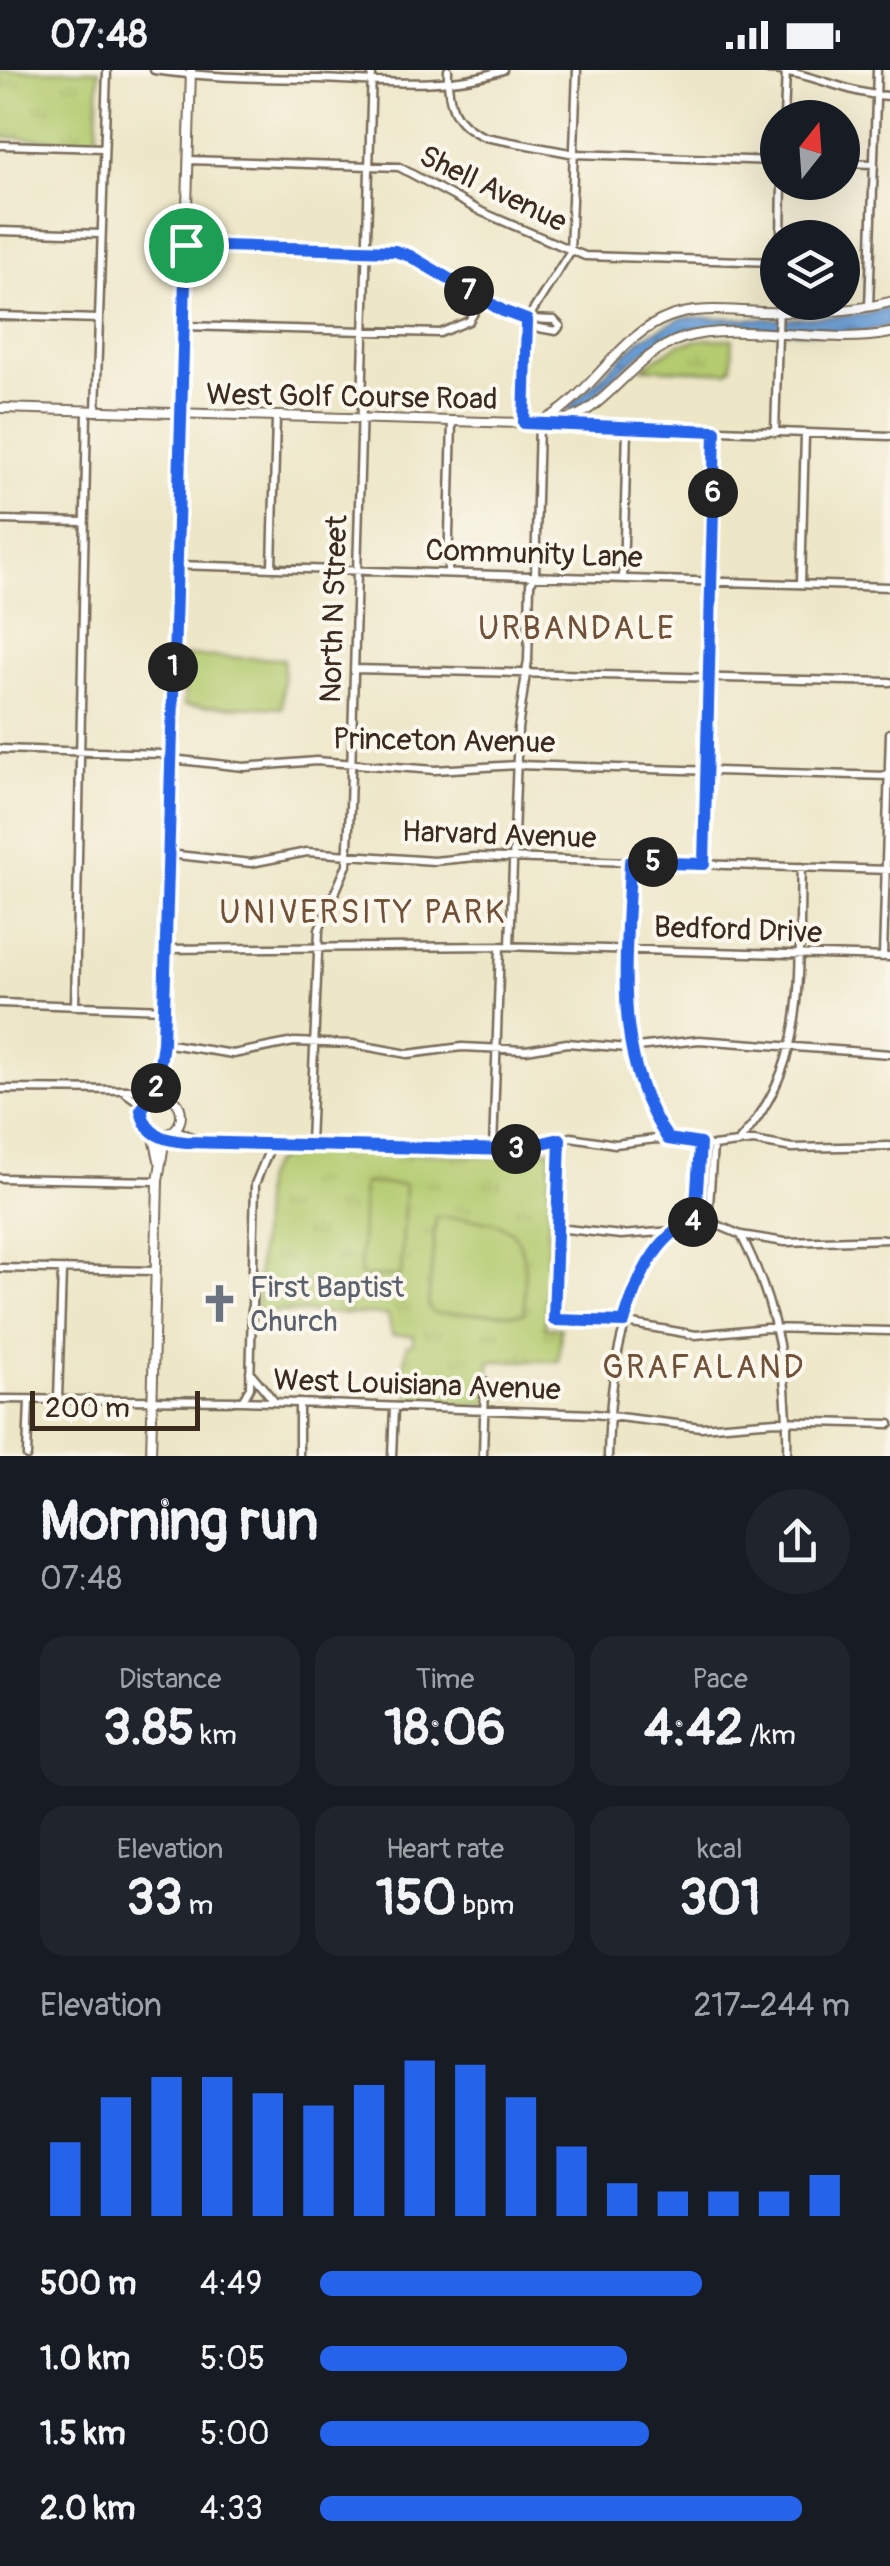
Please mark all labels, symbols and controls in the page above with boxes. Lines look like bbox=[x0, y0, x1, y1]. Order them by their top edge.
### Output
text: 07:48 bbox=[50, 11, 147, 59]
north arrow bbox=[760, 100, 860, 200]
map controls bbox=[760, 100, 860, 320]
street label: Shell Avenue bbox=[413, 137, 573, 241]
pin bbox=[144, 203, 229, 288]
icon: arrive bbox=[159, 218, 214, 273]
button: layers bbox=[760, 220, 860, 320]
pin: 7 bbox=[444, 266, 494, 316]
text: 7 bbox=[462, 273, 476, 308]
street label: West Golf Course Road bbox=[206, 376, 498, 418]
pin: 6 bbox=[688, 468, 738, 518]
text: 6 bbox=[705, 475, 721, 510]
street label: North N Street bbox=[312, 514, 356, 704]
street label: Community Lane bbox=[425, 532, 644, 576]
district label: URBANDALE bbox=[478, 609, 676, 649]
pin: 1 bbox=[148, 642, 198, 692]
text: 1 bbox=[168, 649, 178, 684]
street label: Princeton Avenue bbox=[333, 721, 556, 761]
street label: Harvard Avenue bbox=[401, 813, 597, 857]
pin: 5 bbox=[628, 837, 678, 887]
text: 5 bbox=[645, 844, 661, 879]
district label: UNIVERSITY PARK bbox=[219, 893, 507, 933]
street label: Bedford Drive bbox=[653, 909, 823, 951]
pin: 2 bbox=[131, 1063, 181, 1113]
text: 2 bbox=[148, 1070, 164, 1105]
pin: 3 bbox=[491, 1124, 541, 1174]
text: 3 bbox=[508, 1131, 524, 1166]
pin: 4 bbox=[668, 1197, 718, 1247]
text: 4 bbox=[685, 1204, 701, 1239]
place label: First Baptist Church bbox=[250, 1269, 405, 1340]
church icon: First Baptist Church bbox=[199, 1283, 241, 1325]
district label: GRAFALAND bbox=[602, 1348, 806, 1388]
street label: West Louisiana Avenue bbox=[273, 1361, 561, 1409]
scale bar bbox=[30, 1386, 200, 1431]
text: 200 m bbox=[45, 1391, 130, 1426]
text: Morning run bbox=[40, 1487, 318, 1556]
button: share bbox=[745, 1489, 850, 1594]
text: 07:48 bbox=[40, 1559, 122, 1599]
text: Distance bbox=[119, 1662, 221, 1697]
text: Time bbox=[416, 1662, 474, 1697]
text: Pace bbox=[692, 1662, 748, 1697]
text: 3.85 bbox=[103, 1697, 194, 1760]
text: 18:06 bbox=[384, 1697, 506, 1760]
text: 4:42 bbox=[644, 1697, 743, 1760]
text: km bbox=[194, 1718, 237, 1753]
text: /km bbox=[743, 1718, 796, 1753]
text: Elevation bbox=[117, 1832, 223, 1867]
text: Heart rate bbox=[386, 1832, 504, 1867]
text: kcal bbox=[697, 1832, 743, 1867]
text: 33 bbox=[127, 1867, 182, 1930]
text: 150 bbox=[376, 1867, 456, 1930]
text: 301 bbox=[679, 1867, 761, 1930]
text: m bbox=[182, 1888, 213, 1923]
text: bpm bbox=[456, 1888, 514, 1923]
text: Elevation bbox=[40, 1986, 162, 2026]
text: 217–244 m bbox=[693, 1986, 850, 2026]
text: 500 m bbox=[40, 2264, 136, 2304]
text: 4:49 bbox=[200, 2264, 262, 2304]
text: 1.0 km bbox=[40, 2339, 130, 2379]
text: 5:05 bbox=[200, 2339, 265, 2379]
text: 1.5 km bbox=[40, 2414, 126, 2454]
text: 5:00 bbox=[200, 2414, 270, 2454]
text: 2.0 km bbox=[40, 2489, 135, 2529]
text: 4:33 bbox=[200, 2489, 263, 2529]

